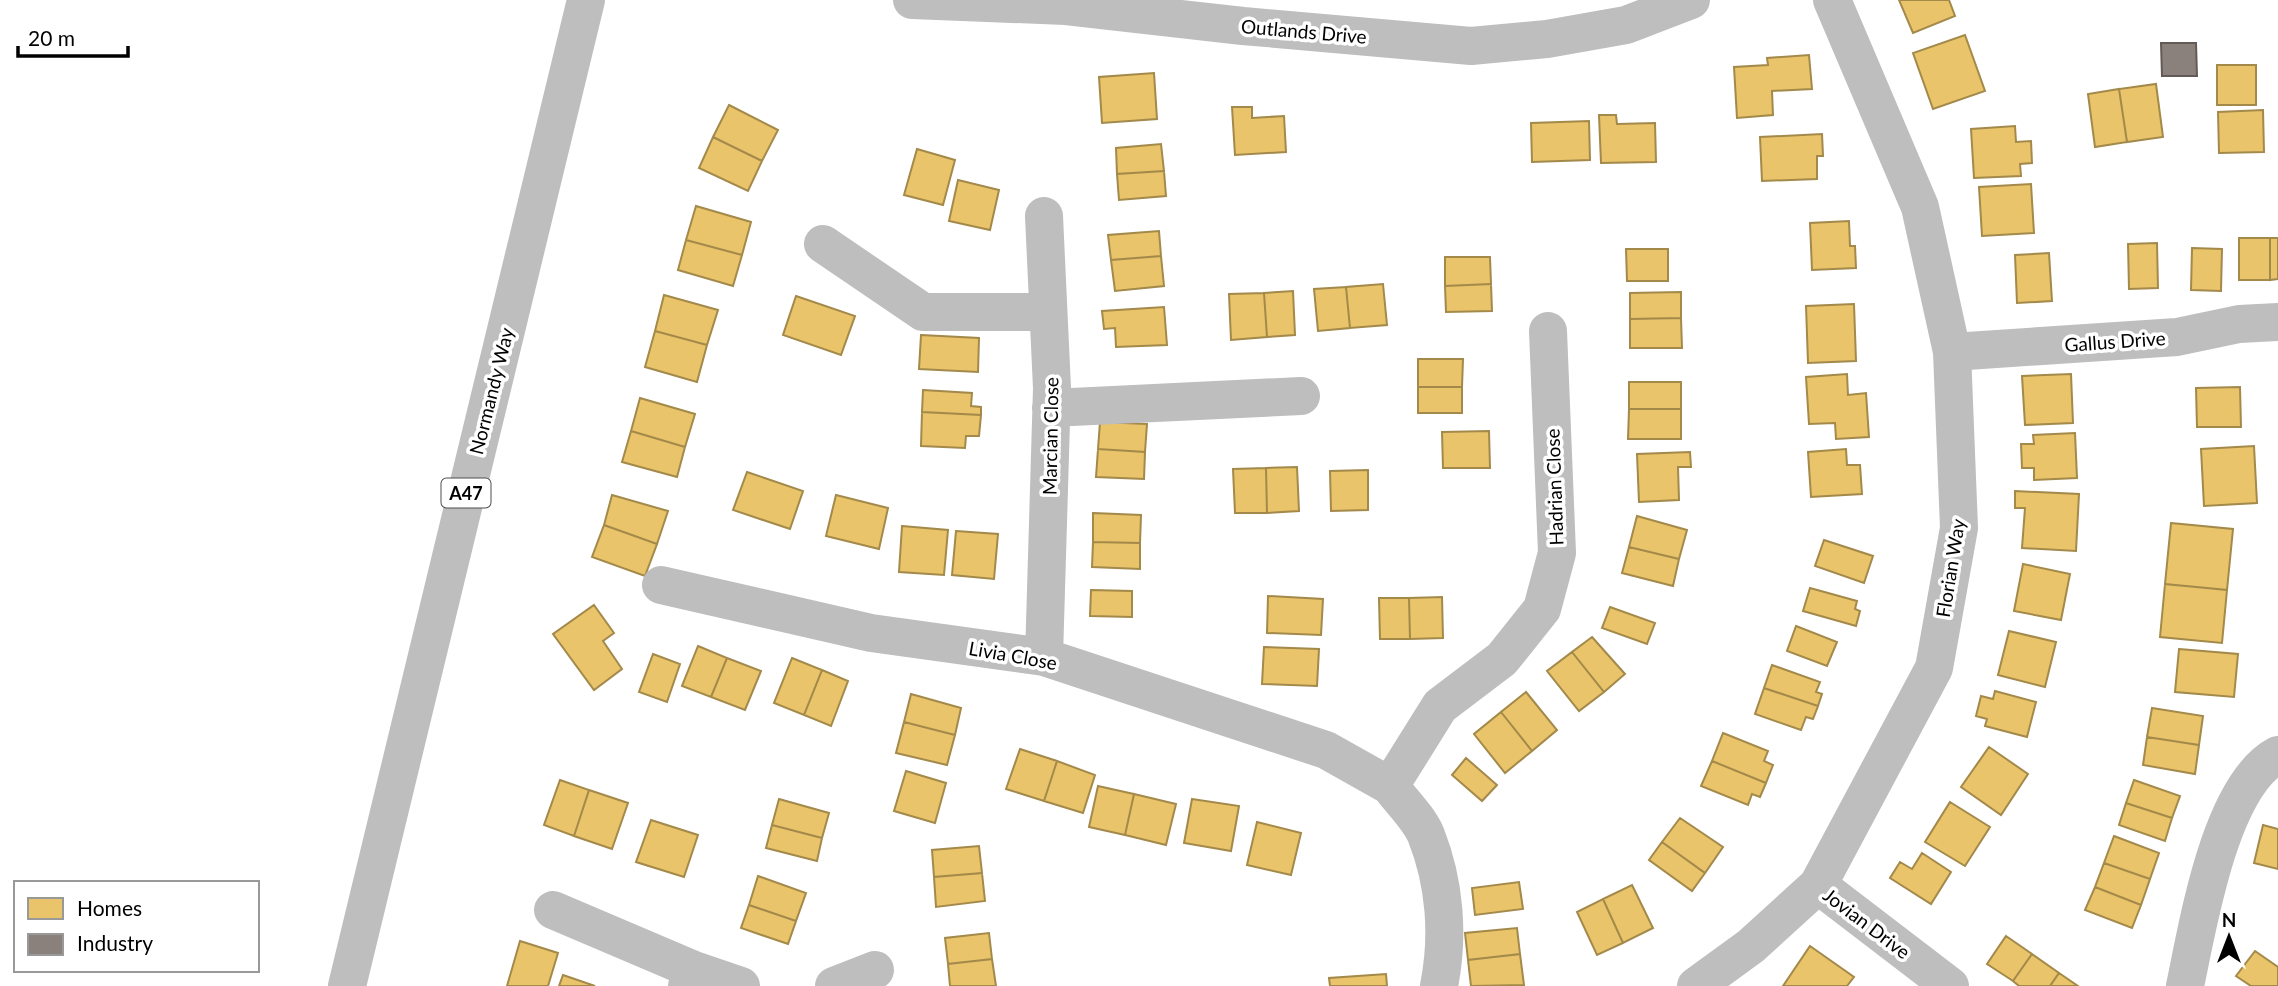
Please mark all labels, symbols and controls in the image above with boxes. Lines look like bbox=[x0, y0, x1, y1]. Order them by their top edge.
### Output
scale bar bbox=[18, 14, 128, 58]
street label: Outlands Drive bbox=[1240, 14, 1368, 48]
text: 20 m bbox=[28, 25, 75, 50]
street label: Normandy Way bbox=[464, 325, 518, 457]
street label: Gallus Drive bbox=[2064, 326, 2166, 356]
street label: Marcian Close bbox=[1037, 377, 1063, 495]
street label: Hadrian Close bbox=[1540, 428, 1568, 546]
road number: A47 bbox=[442, 478, 490, 508]
street label: Florian Way bbox=[1931, 517, 1969, 619]
street label: Livia Close bbox=[967, 636, 1059, 674]
legend bbox=[14, 881, 259, 972]
street label: Jovian Drive bbox=[1819, 883, 1915, 963]
text: Homes bbox=[77, 895, 142, 920]
north arrow bbox=[2194, 902, 2264, 972]
text: N bbox=[2222, 908, 2236, 931]
text: Industry bbox=[77, 930, 153, 955]

